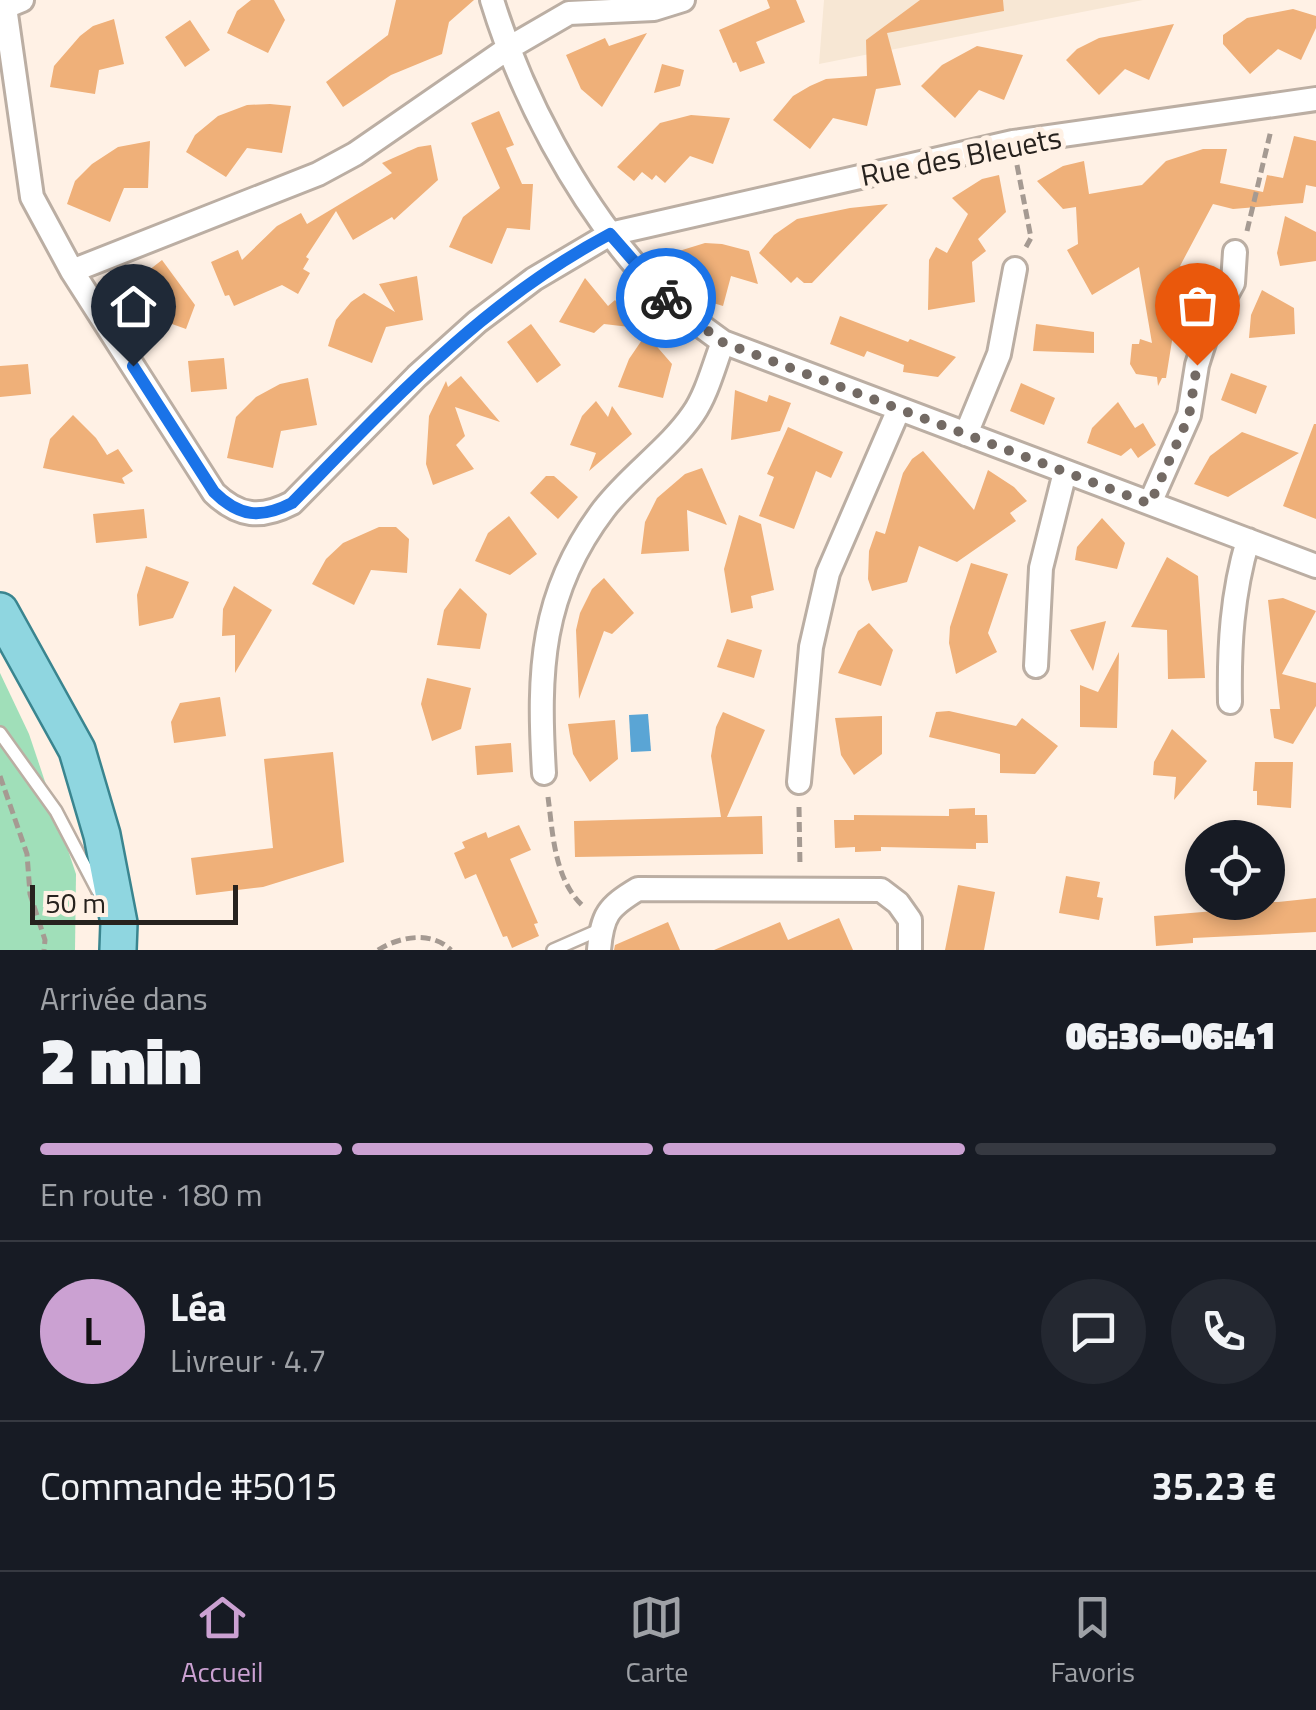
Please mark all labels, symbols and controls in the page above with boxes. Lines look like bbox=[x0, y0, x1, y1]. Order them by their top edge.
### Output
street label: Rue des Bleuets bbox=[856, 114, 1065, 198]
courier bbox=[616, 248, 716, 348]
pin bbox=[1155, 263, 1240, 366]
pin bbox=[91, 264, 176, 367]
icon: bike bbox=[639, 271, 694, 326]
icon: bag bbox=[1170, 278, 1225, 333]
icon: home bbox=[106, 279, 161, 334]
map controls bbox=[1185, 820, 1285, 920]
button: locate bbox=[1185, 820, 1285, 920]
scale bar bbox=[30, 880, 238, 924]
text: 50 m bbox=[45, 881, 106, 924]
text: Arrivée dans bbox=[40, 974, 208, 1022]
text: 06:36–06:41 bbox=[1066, 1006, 1276, 1064]
text: 2 min bbox=[40, 1010, 201, 1109]
text: En route · 180 m bbox=[40, 1170, 263, 1218]
text: Léa bbox=[170, 1278, 227, 1336]
button: chat bbox=[1041, 1279, 1146, 1384]
button: phone bbox=[1171, 1279, 1276, 1384]
text: L bbox=[84, 1302, 101, 1360]
text: Livreur · 4.7 bbox=[170, 1336, 326, 1384]
text: Commande #5015 bbox=[40, 1457, 337, 1515]
text: 35.23 € bbox=[1152, 1457, 1276, 1515]
tab: Accueil bbox=[181, 1590, 263, 1693]
tab: Carte bbox=[625, 1590, 688, 1693]
tab: Favoris bbox=[1050, 1590, 1135, 1693]

